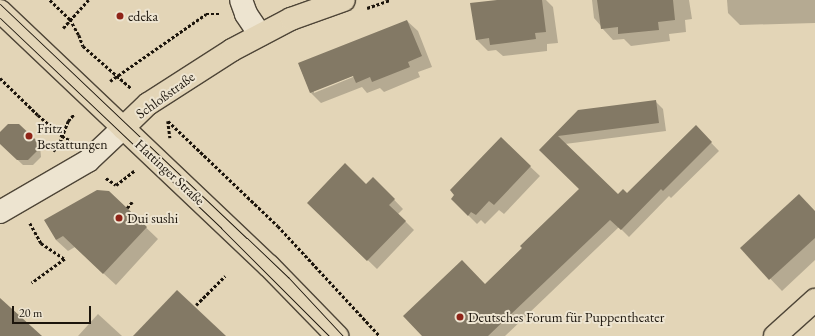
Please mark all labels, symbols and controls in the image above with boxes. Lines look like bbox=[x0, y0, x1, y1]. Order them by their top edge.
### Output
place label: edeka bbox=[128, 8, 158, 24]
marker: edeka bbox=[115, 11, 125, 21]
street label: Schloßstraße bbox=[132, 68, 198, 122]
place label: Fritz Bestattungen bbox=[37, 120, 108, 152]
marker: Fritz Bestattungen bbox=[24, 131, 34, 141]
street label: Hattinger Straße bbox=[132, 135, 208, 209]
place label: Dui sushi bbox=[127, 210, 178, 226]
marker: Dui sushi bbox=[114, 213, 124, 223]
scale bar bbox=[14, 298, 93, 324]
text: 20 m bbox=[19, 305, 42, 321]
place label: Deutsches Forum für Puppentheater bbox=[468, 309, 664, 325]
marker: Deutsches Forum für Puppentheater bbox=[455, 312, 465, 322]

